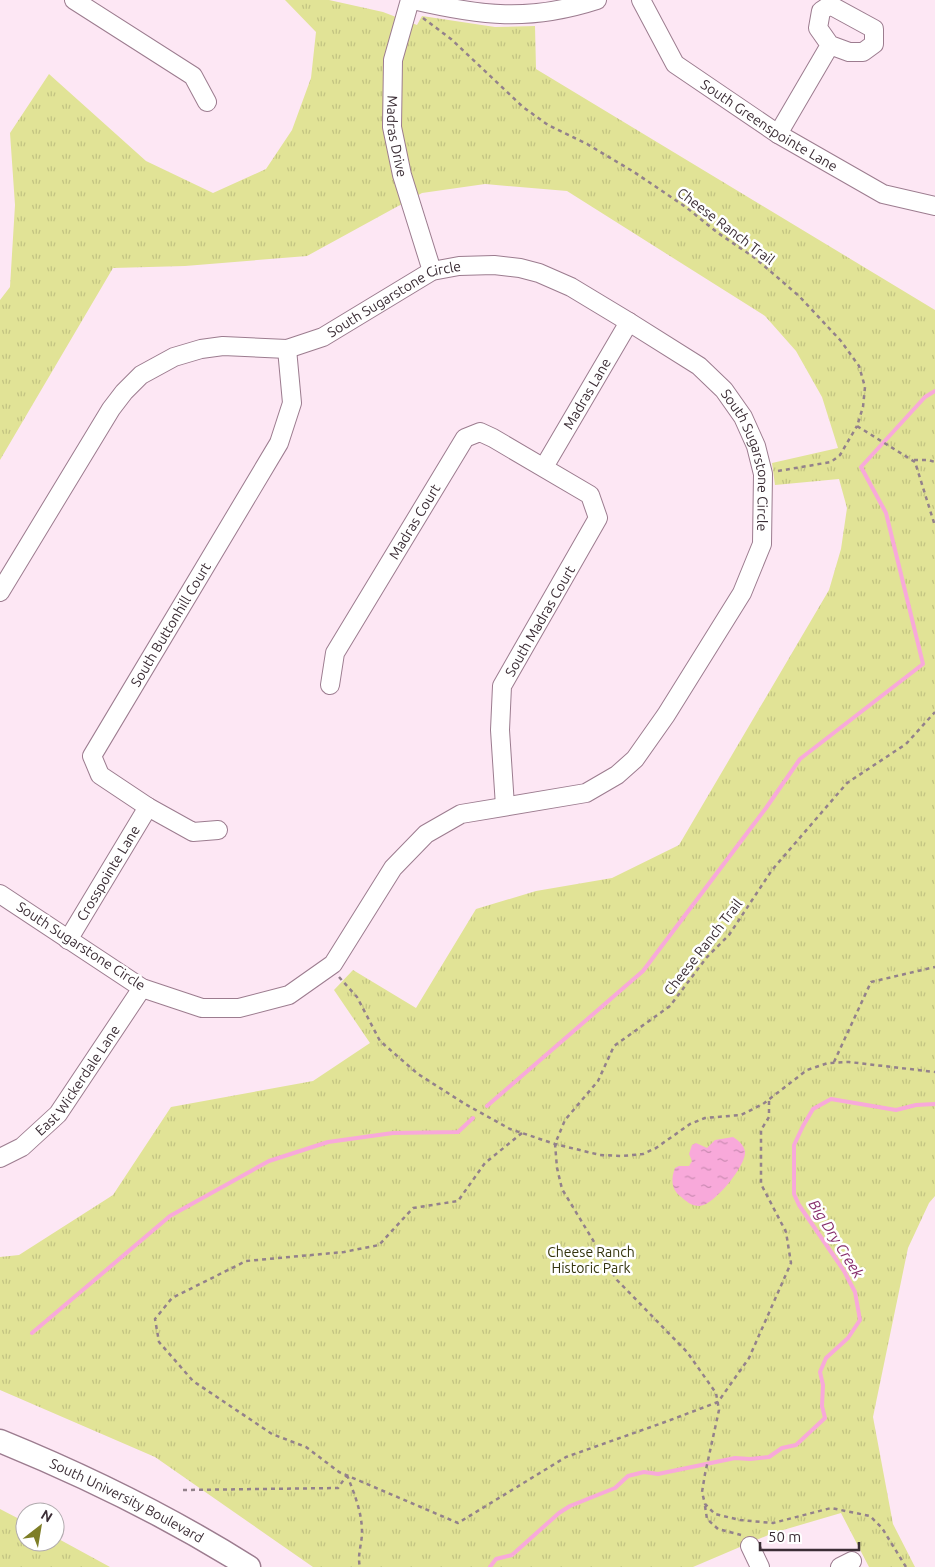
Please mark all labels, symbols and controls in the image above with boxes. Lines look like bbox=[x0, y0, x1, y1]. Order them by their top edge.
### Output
street label: South Greenspointe Lane bbox=[698, 76, 840, 174]
street label: Madras Drive bbox=[384, 95, 410, 178]
street label: Cheese Ranch Trail bbox=[674, 184, 778, 268]
street label: South Sugarstone Circle bbox=[324, 258, 462, 340]
street label: Madras Lane bbox=[560, 355, 614, 432]
street label: South Sugarstone Circle bbox=[718, 386, 772, 531]
street label: Madras Court bbox=[386, 481, 444, 562]
street label: South Buttonhill Court bbox=[127, 559, 214, 690]
street label: South Madras Court bbox=[502, 562, 578, 679]
street label: Crosspointe Lane bbox=[73, 823, 143, 924]
street label: Cheese Ranch Trail bbox=[661, 896, 746, 998]
street label: South Sugarstone Circle bbox=[14, 898, 148, 994]
street label: East Wickerdale Lane bbox=[32, 1022, 123, 1139]
water label: Big Dry Creek bbox=[806, 1196, 867, 1281]
park label: Cheese Ranch Historic Park bbox=[547, 1244, 635, 1276]
street label: South University Boulevard bbox=[47, 1455, 206, 1546]
north arrow bbox=[15, 1502, 65, 1552]
text: N bbox=[38, 1506, 55, 1525]
scale bar bbox=[760, 1520, 859, 1552]
text: 50 m bbox=[768, 1528, 801, 1545]

